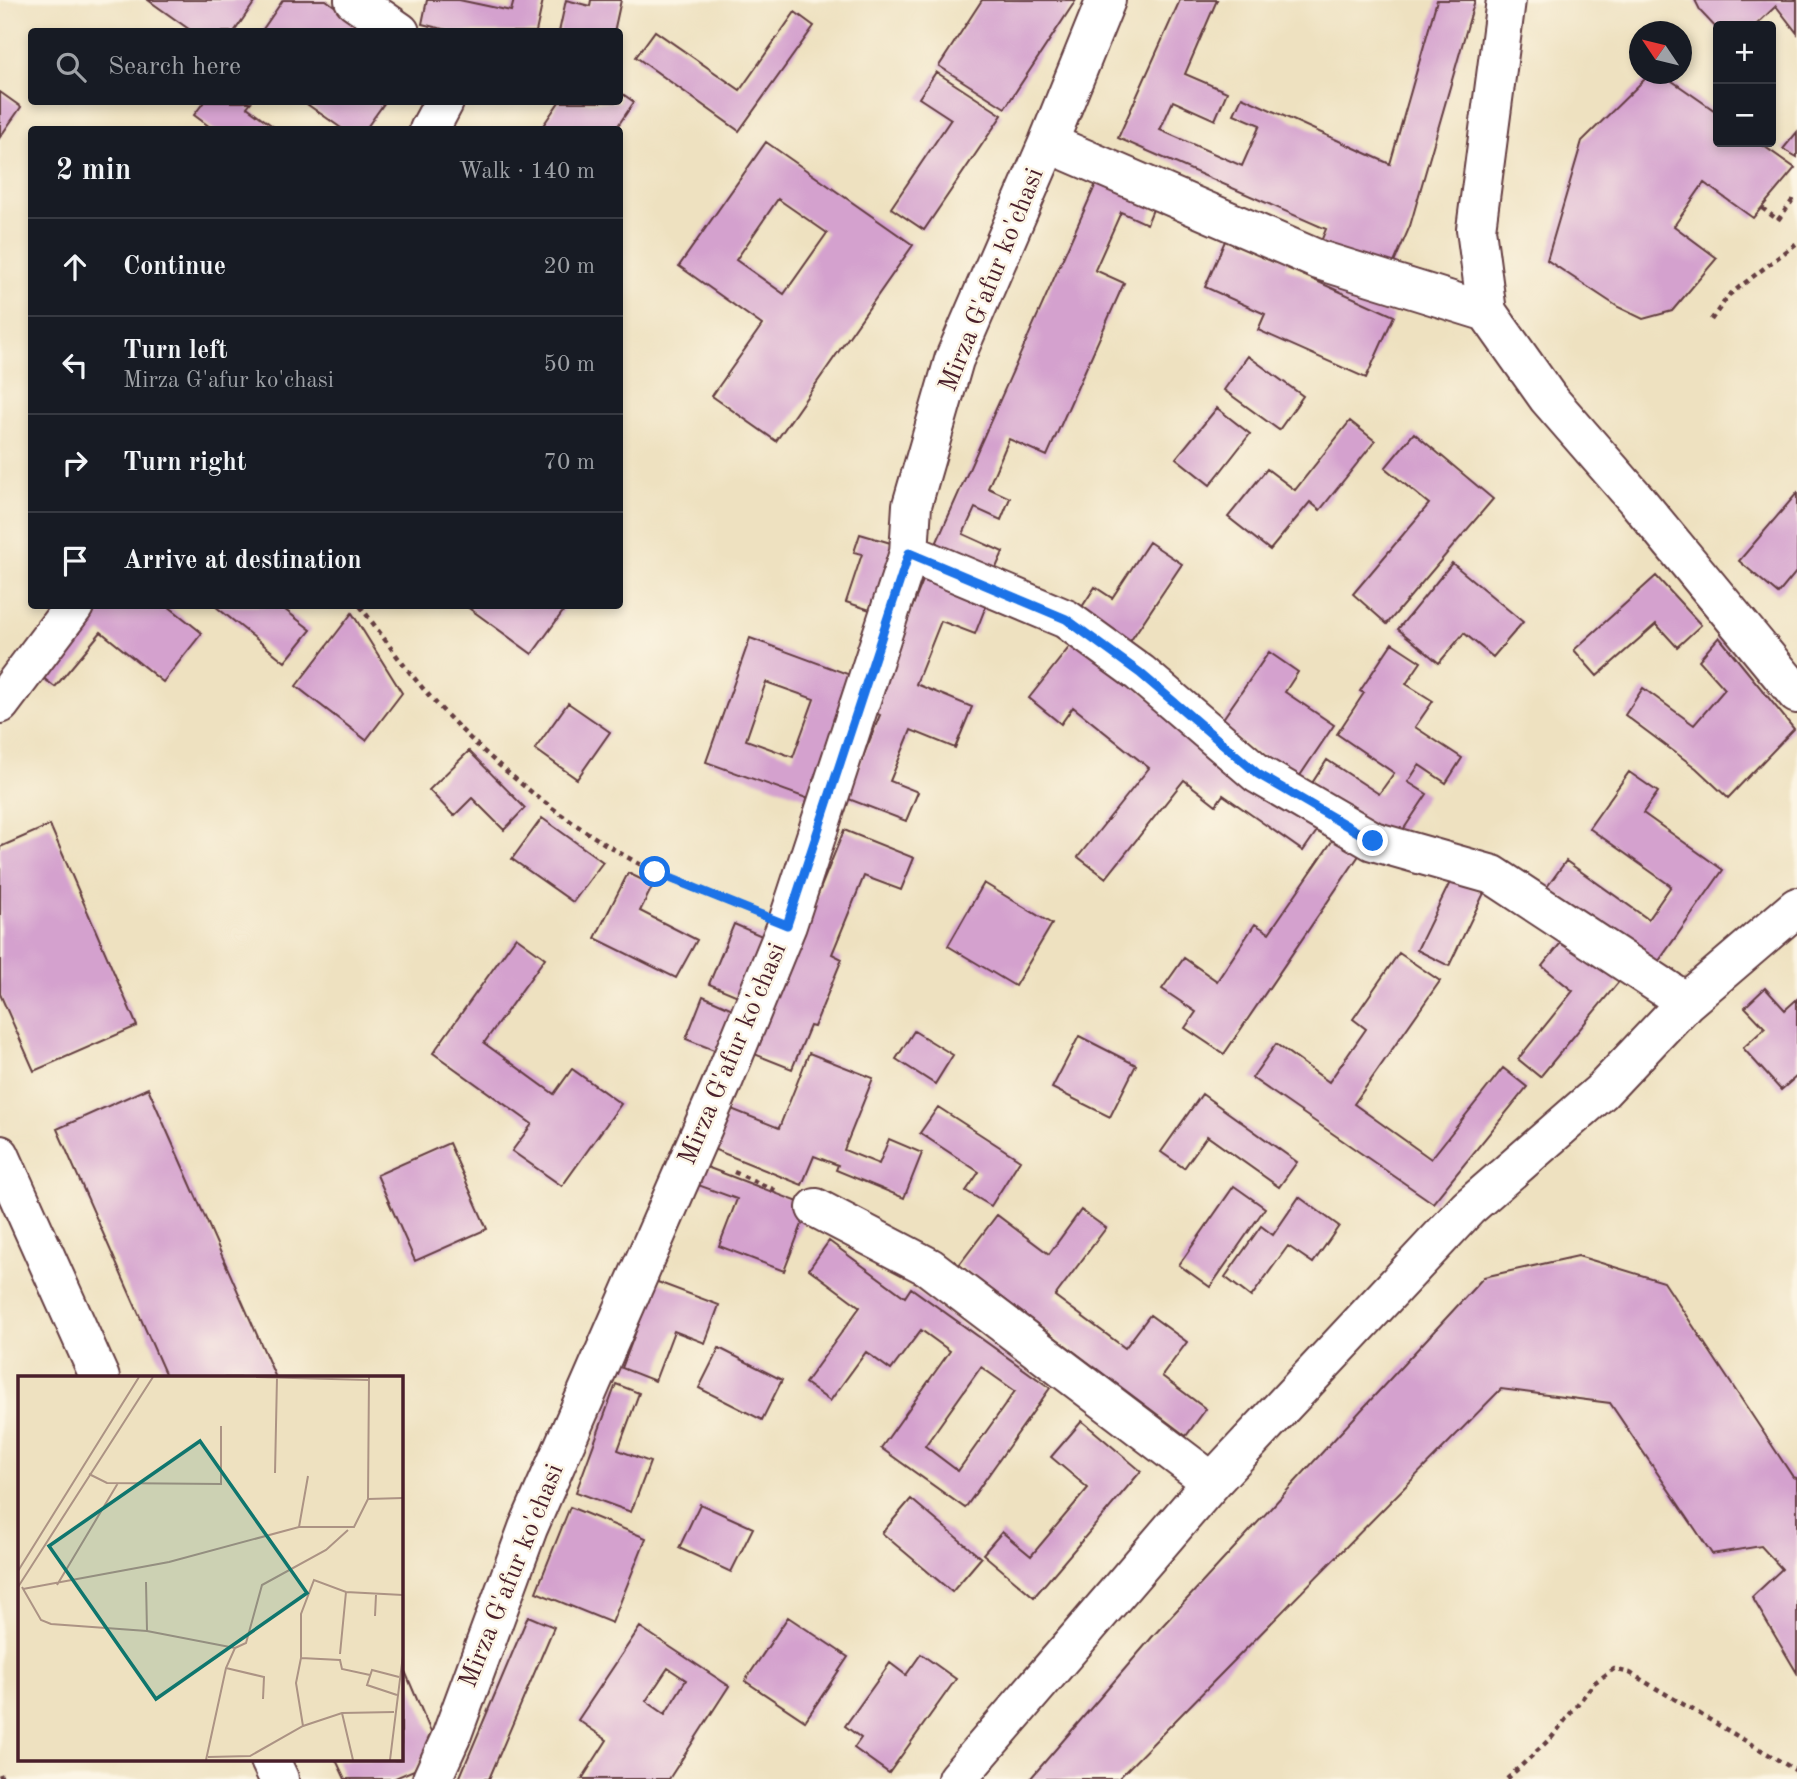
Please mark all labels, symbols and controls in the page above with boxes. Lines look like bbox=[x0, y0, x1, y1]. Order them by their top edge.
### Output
north arrow bbox=[1629, 21, 1692, 84]
map controls bbox=[1713, 21, 1776, 147]
button: + bbox=[1713, 21, 1776, 84]
search box bbox=[28, 28, 623, 105]
icon: search bbox=[52, 48, 90, 86]
text: Search here bbox=[108, 54, 241, 80]
button: − bbox=[1713, 84, 1776, 147]
text: 2 min bbox=[56, 156, 131, 186]
text: Walk · 140 m bbox=[459, 160, 595, 183]
street label: Mirza G'afur ko'chasi bbox=[935, 165, 1049, 395]
icon: ahead bbox=[56, 248, 94, 286]
text: Continue bbox=[123, 254, 226, 280]
text: 20 m bbox=[544, 255, 595, 278]
text: Turn left bbox=[123, 338, 228, 364]
icon: left bbox=[56, 346, 94, 384]
text: 50 m bbox=[544, 353, 595, 376]
text: Mirza G'afur ko'chasi bbox=[123, 369, 334, 392]
icon: right bbox=[56, 444, 94, 482]
text: Turn right bbox=[123, 450, 246, 476]
text: 70 m bbox=[544, 451, 595, 474]
icon: arrive bbox=[56, 542, 94, 580]
text: Arrive at destination bbox=[123, 548, 362, 574]
route end bbox=[1357, 825, 1388, 856]
route start bbox=[639, 856, 670, 887]
street label: Mirza G'afur ko'chasi bbox=[674, 939, 792, 1169]
inset map bbox=[18, 1376, 402, 1762]
street label: Mirza G'afur ko'chasi bbox=[455, 1461, 569, 1691]

